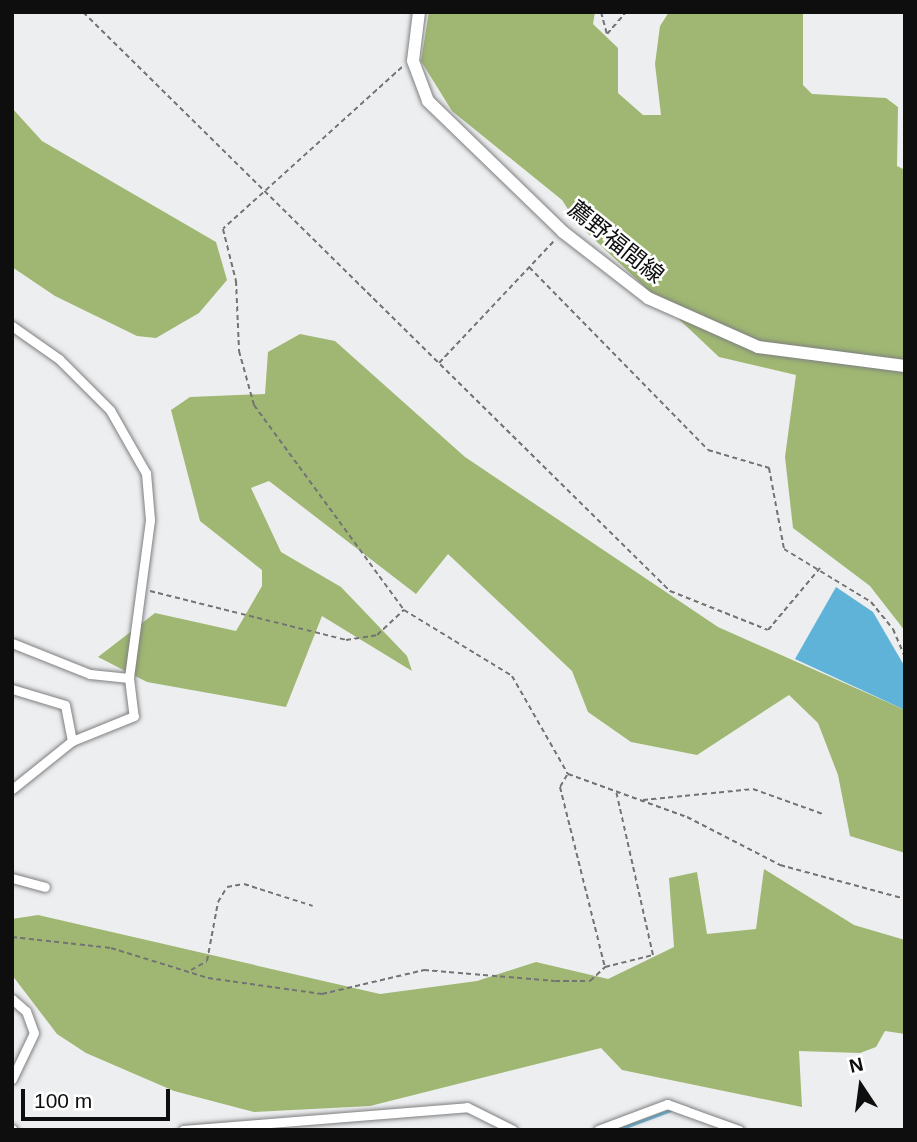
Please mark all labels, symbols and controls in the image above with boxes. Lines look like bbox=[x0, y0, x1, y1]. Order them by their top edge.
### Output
street label: 薦野福間線 bbox=[563, 195, 669, 289]
north arrow bbox=[826, 1051, 896, 1121]
text: N bbox=[847, 1053, 865, 1077]
scale bar bbox=[24, 1076, 173, 1120]
text: 100 m bbox=[34, 1089, 92, 1112]

